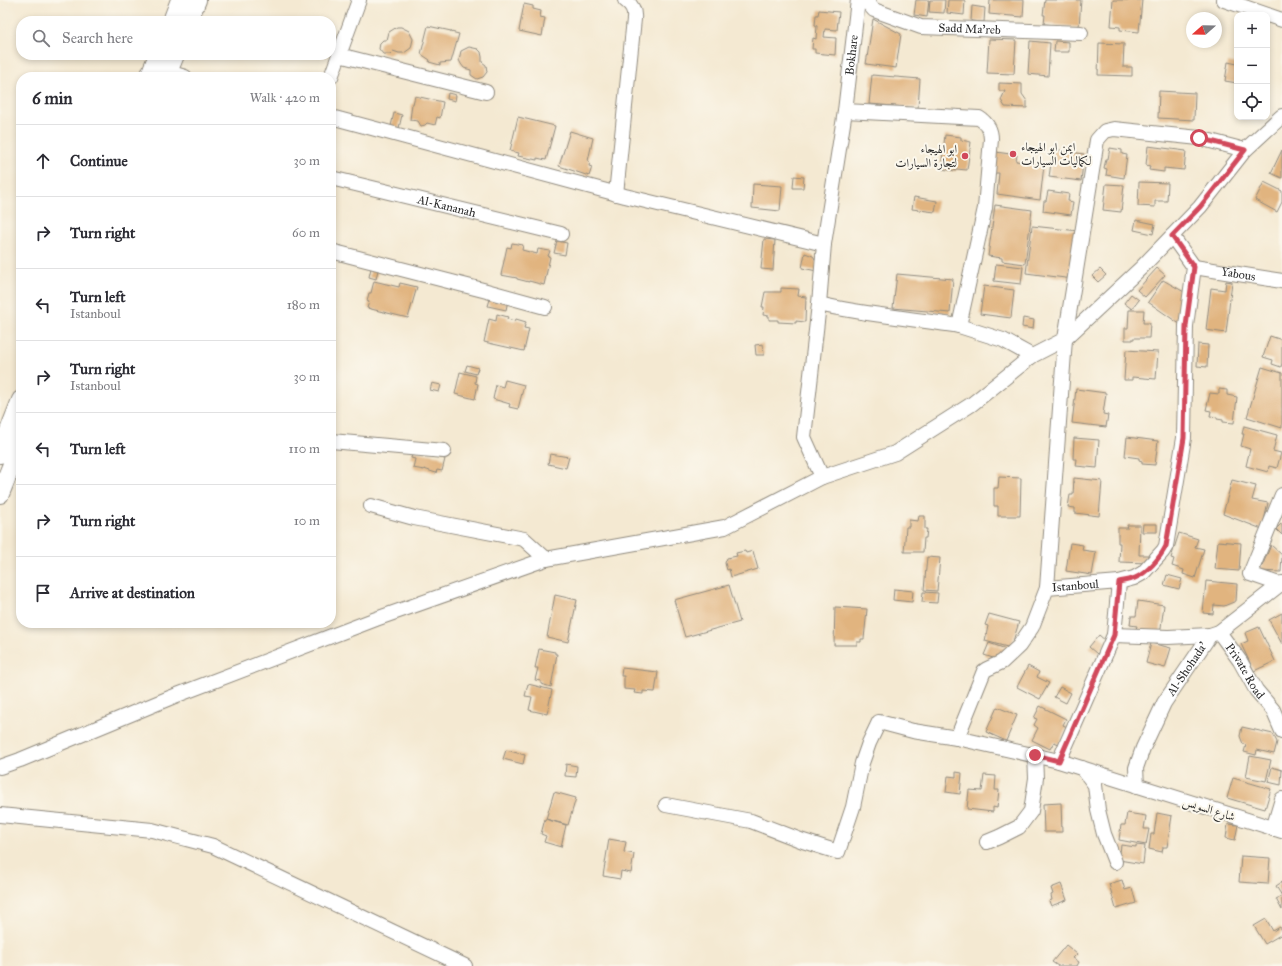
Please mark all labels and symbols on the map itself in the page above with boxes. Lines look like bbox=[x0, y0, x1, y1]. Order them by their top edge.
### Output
north arrow bbox=[1186, 12, 1222, 48]
street label: Sadd Ma'reb bbox=[938, 21, 1001, 37]
street label: Bokhare bbox=[842, 34, 861, 76]
route start bbox=[1190, 129, 1208, 147]
place label: ايمن ابو الهيجاء لكماليات السيارات bbox=[1021, 140, 1092, 168]
place label: ابو الهيجاء لتجارة السيارات bbox=[895, 142, 957, 170]
marker: ايمن ابو الهيجاء لكماليات السيارات bbox=[1008, 149, 1018, 159]
marker: ابو الهيجاء لتجارة السيارات bbox=[960, 151, 970, 161]
street label: Al-Kananah bbox=[415, 192, 478, 220]
street label: Yabous bbox=[1220, 264, 1257, 284]
street label: Istanboul bbox=[1051, 577, 1100, 595]
street label: Al-Shohada' bbox=[1163, 639, 1210, 699]
street label: Private Road bbox=[1222, 641, 1267, 702]
route end bbox=[1026, 746, 1044, 764]
street label: شارع السويس bbox=[1180, 794, 1237, 828]

